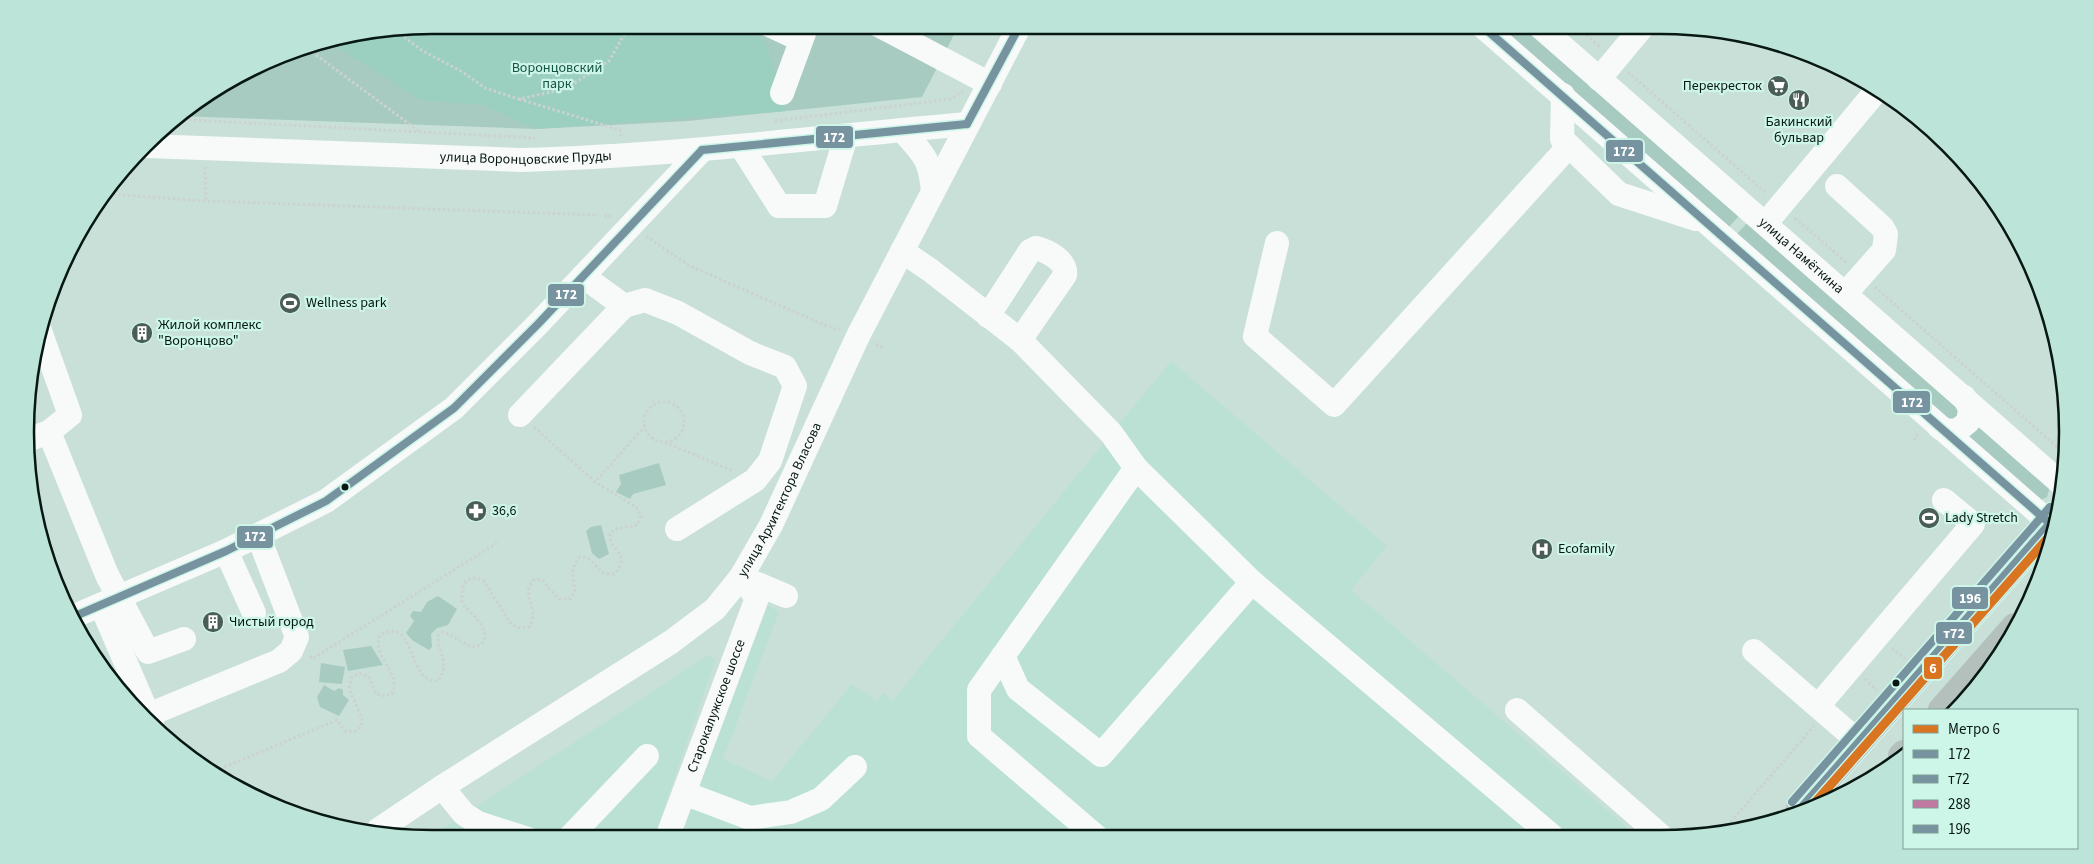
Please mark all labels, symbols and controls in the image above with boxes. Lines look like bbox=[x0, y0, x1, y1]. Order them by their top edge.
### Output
park label: Воронцовский парк bbox=[512, 58, 602, 94]
supermarket icon: Перекресток bbox=[1766, 74, 1790, 98]
place label: Перекресток bbox=[1683, 76, 1762, 96]
restaurant icon: Бакинский бульвар bbox=[1787, 88, 1811, 112]
place label: Бакинский бульвар bbox=[1765, 112, 1833, 148]
line badge: 172 bbox=[815, 125, 854, 149]
text: 172 bbox=[823, 128, 845, 148]
line badge: 172 bbox=[1605, 139, 1644, 163]
text: 172 bbox=[1613, 142, 1635, 162]
street label: улица Воронцовские Пруды bbox=[439, 146, 612, 170]
street label: улица Намёткина bbox=[1754, 213, 1848, 299]
line badge: 172 bbox=[547, 283, 585, 307]
text: 172 bbox=[555, 285, 577, 305]
sports icon: Wellness park bbox=[278, 291, 302, 315]
place label: Wellness park bbox=[306, 293, 387, 313]
place label: Жилой комплекс "Воронцово" bbox=[158, 315, 262, 351]
building icon: Жилой комплекс "Воронцово" bbox=[130, 321, 154, 345]
line badge: 172 bbox=[1892, 390, 1931, 414]
text: 172 bbox=[1901, 393, 1923, 413]
street label: улица Архитектора Власова bbox=[733, 419, 827, 581]
unlabelled marker bbox=[340, 482, 350, 492]
pharmacy icon: 36,6 bbox=[464, 499, 488, 523]
place label: 36,6 bbox=[492, 501, 516, 521]
sports icon: Lady Stretch bbox=[1917, 506, 1941, 530]
place label: Lady Stretch bbox=[1945, 508, 2018, 528]
line badge: 172 bbox=[236, 525, 274, 549]
text: 172 bbox=[244, 527, 266, 547]
hospital icon: Ecofamily bbox=[1530, 537, 1554, 561]
place label: Ecofamily bbox=[1558, 539, 1615, 559]
line badge: 196 bbox=[1951, 586, 1989, 610]
text: 196 bbox=[1959, 589, 1981, 609]
building icon: Чистый город bbox=[201, 610, 225, 634]
place label: Чистый город bbox=[229, 612, 314, 632]
line badge: т72 bbox=[1935, 621, 1973, 645]
text: т72 bbox=[1943, 624, 1965, 644]
street label: Старокалужское шоссе bbox=[682, 636, 751, 775]
line badge: 6 bbox=[1923, 656, 1943, 680]
text: 6 bbox=[1929, 659, 1937, 679]
unlabelled marker bbox=[1891, 678, 1901, 688]
legend bbox=[1903, 709, 2078, 849]
text: Метро 6 bbox=[1948, 719, 2000, 740]
text: 172 bbox=[1948, 744, 1970, 765]
text: т72 bbox=[1948, 769, 1970, 790]
text: 288 bbox=[1948, 794, 1970, 815]
text: 196 bbox=[1948, 819, 1970, 840]

